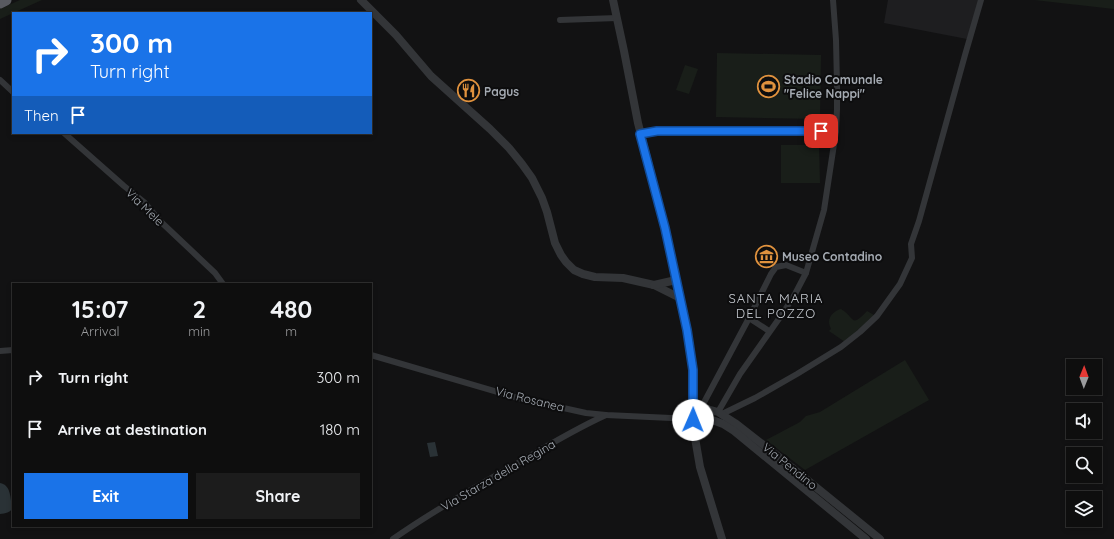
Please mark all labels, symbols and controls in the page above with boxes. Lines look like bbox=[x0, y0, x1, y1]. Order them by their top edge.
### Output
text: 300 m bbox=[90, 25, 173, 60]
icon: right bbox=[24, 28, 76, 80]
text: Turn right bbox=[90, 60, 170, 83]
place label: Stadio Comunale "Felice Nappi" bbox=[784, 72, 883, 101]
sports icon: Stadio Comunale "Felice Nappi" bbox=[755, 73, 781, 99]
restaurant icon: Pagus bbox=[455, 78, 481, 104]
place label: Pagus bbox=[484, 84, 519, 99]
icon: arrive bbox=[67, 104, 89, 126]
text: Then bbox=[24, 106, 59, 125]
pin bbox=[804, 114, 838, 148]
icon: arrive bbox=[810, 120, 832, 142]
street label: Via Mele bbox=[123, 185, 167, 229]
museum icon: Museo Contadino bbox=[753, 243, 779, 269]
place label: Museo Contadino bbox=[782, 249, 883, 264]
district label: SANTA MARIA DEL POZZO bbox=[729, 290, 823, 321]
text: 15:07 bbox=[72, 294, 128, 324]
text: 2 bbox=[192, 294, 206, 324]
text: 480 bbox=[270, 294, 312, 324]
text: Arrival bbox=[81, 323, 120, 339]
text: min bbox=[188, 323, 210, 339]
text: m bbox=[285, 323, 297, 339]
north arrow bbox=[1066, 359, 1102, 395]
map controls bbox=[1066, 359, 1102, 527]
icon: right bbox=[24, 366, 46, 388]
text: Turn right bbox=[58, 368, 129, 387]
text: 300 m bbox=[317, 368, 360, 387]
street label: Via Rosanea bbox=[494, 383, 566, 415]
position arrow bbox=[672, 399, 714, 441]
button: sound bbox=[1066, 403, 1102, 439]
icon: arrive bbox=[24, 418, 46, 440]
text: Arrive at destination bbox=[58, 420, 207, 439]
text: 180 m bbox=[320, 420, 360, 439]
street label: Via Starza della Regina bbox=[438, 436, 558, 514]
street label: Via Pendino bbox=[760, 439, 820, 493]
button: search bbox=[1066, 447, 1102, 483]
button: Exit bbox=[24, 473, 188, 519]
button: Share bbox=[196, 473, 360, 519]
button: layers bbox=[1066, 491, 1102, 527]

